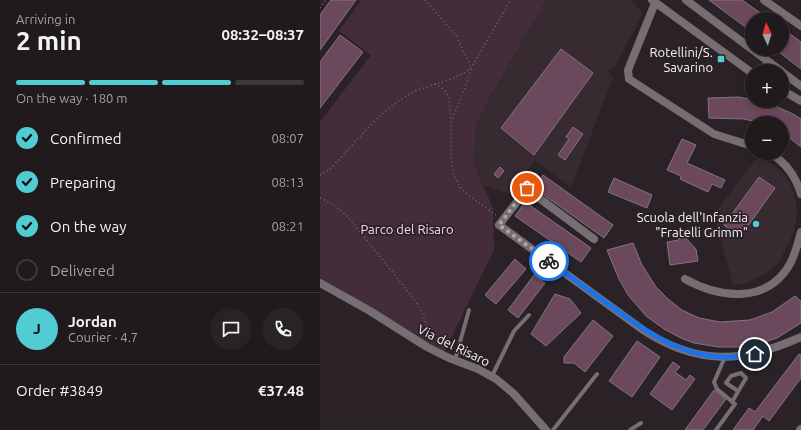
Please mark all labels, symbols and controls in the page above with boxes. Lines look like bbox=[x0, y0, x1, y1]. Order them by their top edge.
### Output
text: Arriving in bbox=[16, 12, 75, 26]
north arrow bbox=[745, 12, 789, 56]
map controls bbox=[745, 12, 789, 160]
text: 2 min bbox=[16, 26, 82, 55]
text: 08:32–08:37 bbox=[221, 26, 304, 43]
place label: Rotellini/S. Savarino bbox=[650, 45, 713, 74]
marker: Rotellini/S. Savarino bbox=[716, 54, 726, 64]
button: + bbox=[745, 64, 789, 108]
text: On the way · 180 m bbox=[16, 91, 128, 105]
button: − bbox=[745, 116, 789, 160]
icon: check bbox=[16, 127, 38, 149]
text: Confirmed bbox=[50, 130, 122, 147]
text: 08:07 bbox=[271, 131, 304, 145]
icon: check bbox=[16, 171, 38, 193]
pin bbox=[510, 171, 544, 205]
text: Preparing bbox=[50, 174, 116, 191]
text: 08:13 bbox=[271, 175, 304, 189]
icon: bag bbox=[516, 177, 538, 199]
place label: Scuola dell'Infanzia "Fratelli Grimm" bbox=[637, 210, 748, 239]
icon: check bbox=[16, 215, 38, 237]
text: On the way bbox=[50, 218, 126, 235]
text: 08:21 bbox=[271, 219, 304, 233]
marker: Scuola dell'Infanzia "Fratelli Grimm" bbox=[751, 219, 761, 229]
park label: Parco del Risaro bbox=[360, 222, 454, 236]
courier bbox=[529, 241, 569, 281]
icon: bike bbox=[538, 250, 560, 272]
text: Delivered bbox=[50, 262, 115, 279]
button: chat bbox=[210, 308, 252, 350]
button: phone bbox=[262, 308, 304, 350]
text: Jordan bbox=[68, 313, 117, 330]
text: J bbox=[33, 320, 41, 337]
street label: Via del Risaro bbox=[416, 321, 492, 369]
text: Courier · 4.7 bbox=[68, 330, 138, 344]
pin bbox=[738, 337, 772, 371]
icon: home bbox=[744, 343, 766, 365]
text: Order #3849 bbox=[16, 382, 103, 399]
text: €37.48 bbox=[258, 382, 304, 399]

